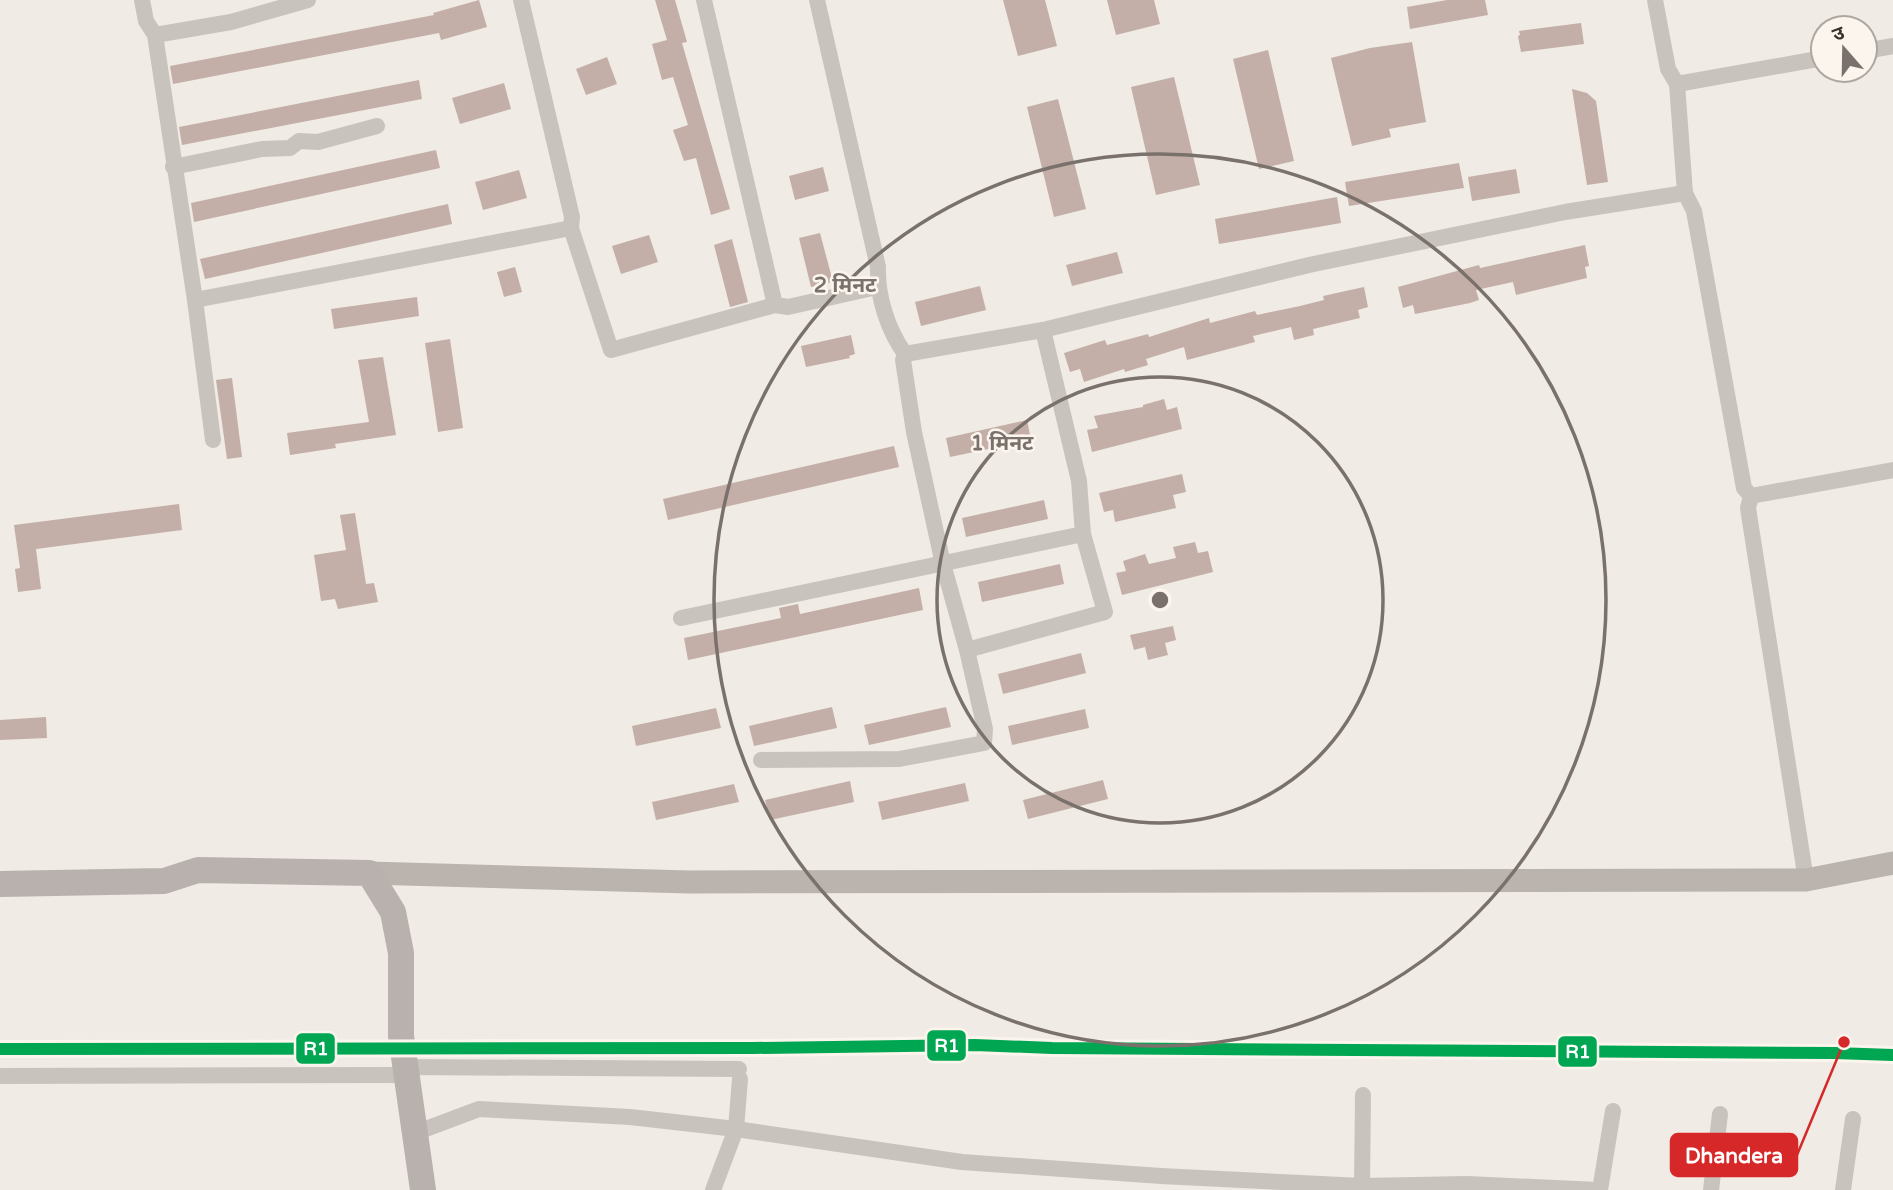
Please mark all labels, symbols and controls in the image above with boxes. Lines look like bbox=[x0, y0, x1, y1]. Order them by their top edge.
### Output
north arrow bbox=[1809, 14, 1879, 84]
text: उ bbox=[1830, 21, 1848, 46]
text: 2 मिनट bbox=[814, 273, 877, 298]
text: 1 मिनट bbox=[971, 431, 1034, 456]
centre of rings bbox=[1148, 588, 1172, 612]
line badge: R1 bbox=[926, 1029, 967, 1062]
line badge: R1 bbox=[295, 1032, 336, 1065]
text: R1 bbox=[934, 1035, 960, 1057]
line badge: R1 bbox=[1557, 1035, 1598, 1068]
text: R1 bbox=[303, 1038, 329, 1060]
text: R1 bbox=[1565, 1041, 1591, 1063]
callout: Dhandera bbox=[1671, 1134, 1797, 1176]
text: Dhandera bbox=[1685, 1144, 1783, 1169]

